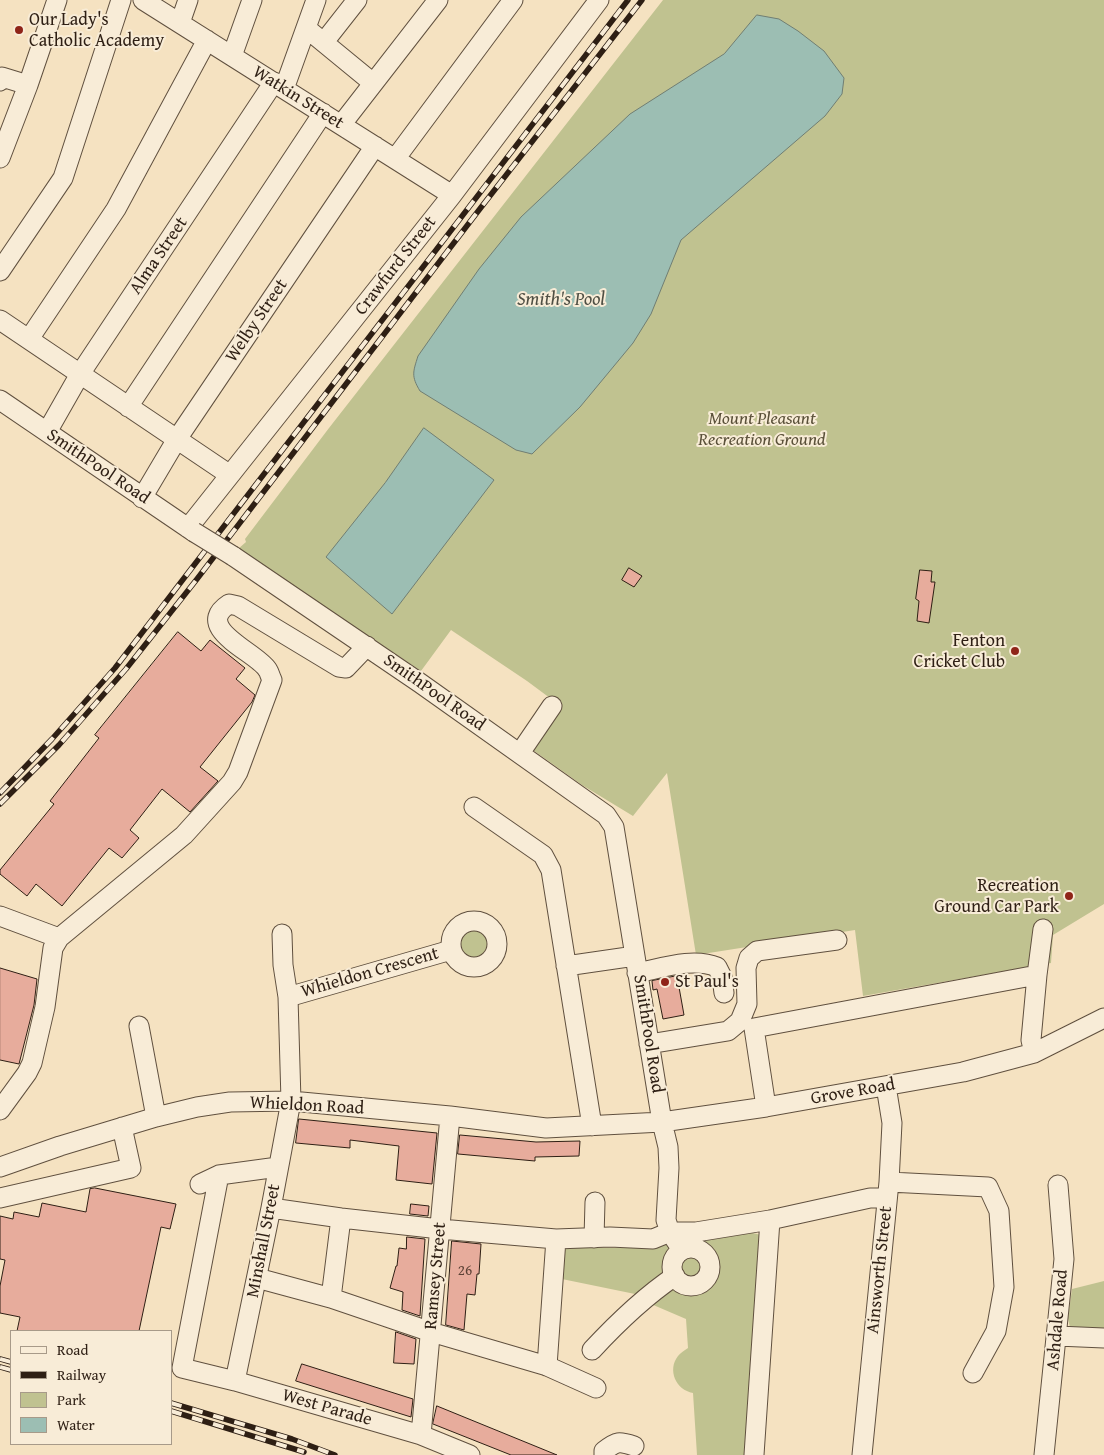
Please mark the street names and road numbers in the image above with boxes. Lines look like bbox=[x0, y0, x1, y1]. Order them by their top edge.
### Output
street label: Watkin Street bbox=[248, 61, 348, 135]
street label: Crawfurd Street bbox=[351, 212, 441, 320]
street label: Alma Street bbox=[125, 213, 193, 299]
street label: Welby Street bbox=[221, 275, 293, 367]
street label: SmithPool Road bbox=[42, 425, 154, 509]
street label: SmithPool Road bbox=[379, 650, 489, 736]
street label: Whieldon Crescent bbox=[299, 943, 441, 1003]
street label: SmithPool Road bbox=[628, 973, 668, 1095]
street label: Grove Road bbox=[809, 1074, 897, 1110]
street label: Whieldon Road bbox=[249, 1092, 365, 1120]
street label: Minshall Street bbox=[242, 1182, 286, 1300]
street label: Ainsworth Street bbox=[863, 1205, 897, 1335]
street label: Ramsey Street bbox=[421, 1221, 451, 1331]
street label: Ashdale Road bbox=[1043, 1269, 1073, 1371]
street label: West Parade bbox=[280, 1385, 374, 1431]

